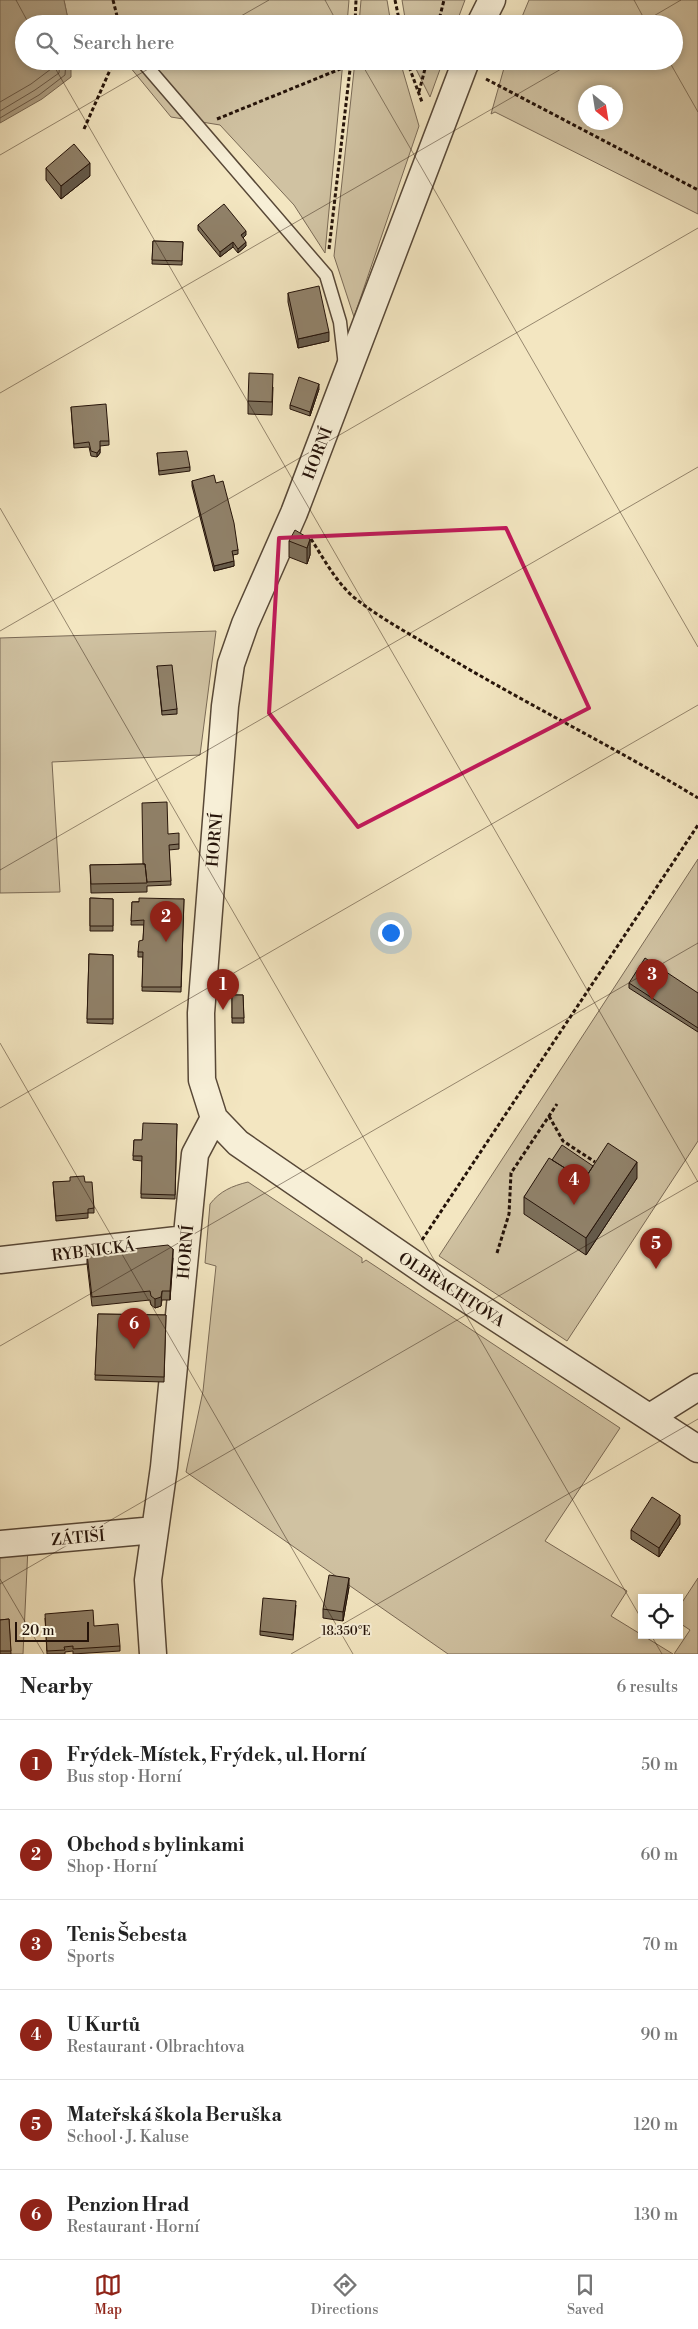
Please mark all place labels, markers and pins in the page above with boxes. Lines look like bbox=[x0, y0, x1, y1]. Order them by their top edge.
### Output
pin: 2 bbox=[150, 901, 182, 942]
pin: 3 bbox=[636, 959, 668, 1000]
pin: 1 bbox=[207, 969, 239, 1010]
pin: 4 bbox=[558, 1164, 590, 1205]
pin: 5 bbox=[640, 1228, 672, 1269]
pin: 6 bbox=[118, 1308, 150, 1349]

